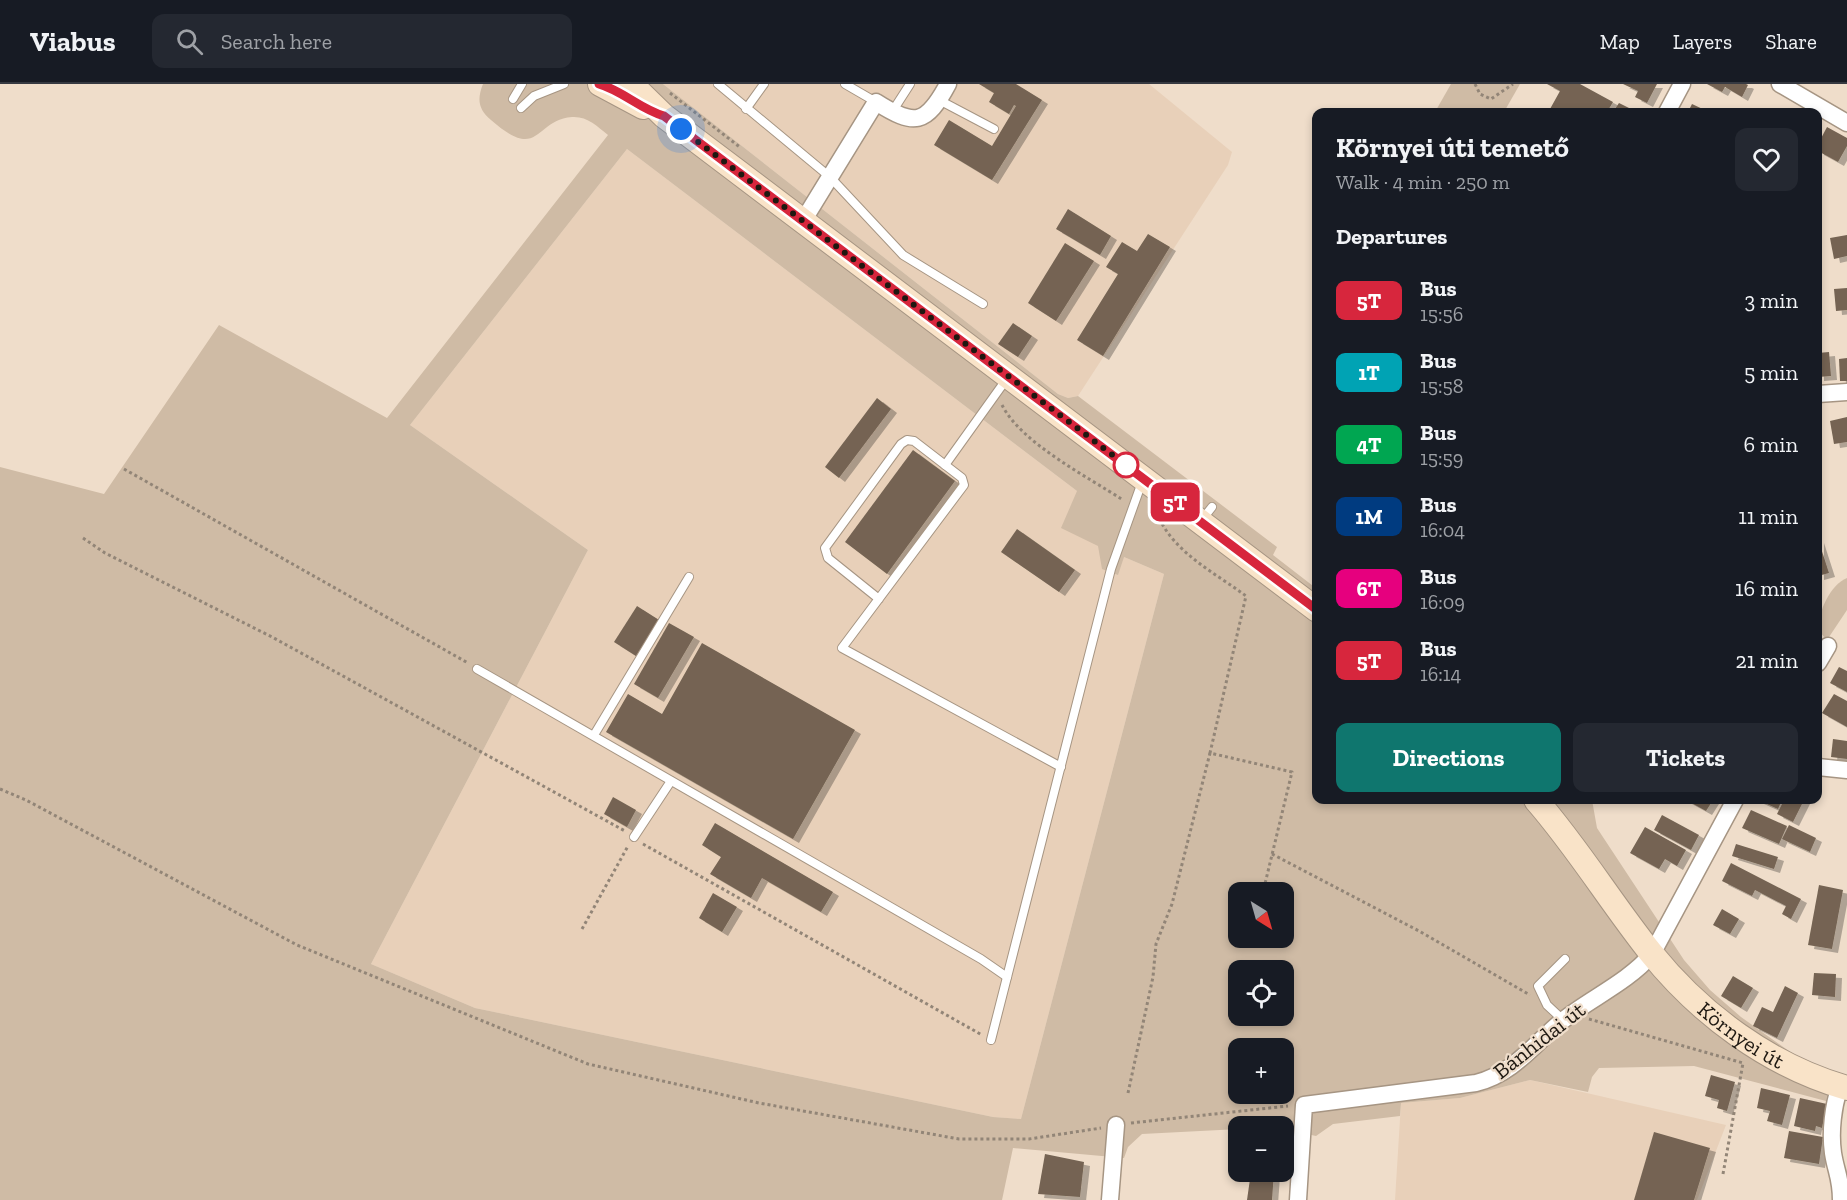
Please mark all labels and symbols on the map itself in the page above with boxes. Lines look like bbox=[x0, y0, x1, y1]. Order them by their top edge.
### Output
your location bbox=[666, 114, 696, 144]
unlabelled marker bbox=[1113, 452, 1139, 478]
line badge: 5T bbox=[1148, 482, 1202, 522]
north arrow bbox=[1228, 882, 1294, 948]
street label: Bánhidai út bbox=[1488, 996, 1591, 1085]
street label: Környei út bbox=[1692, 996, 1790, 1075]

